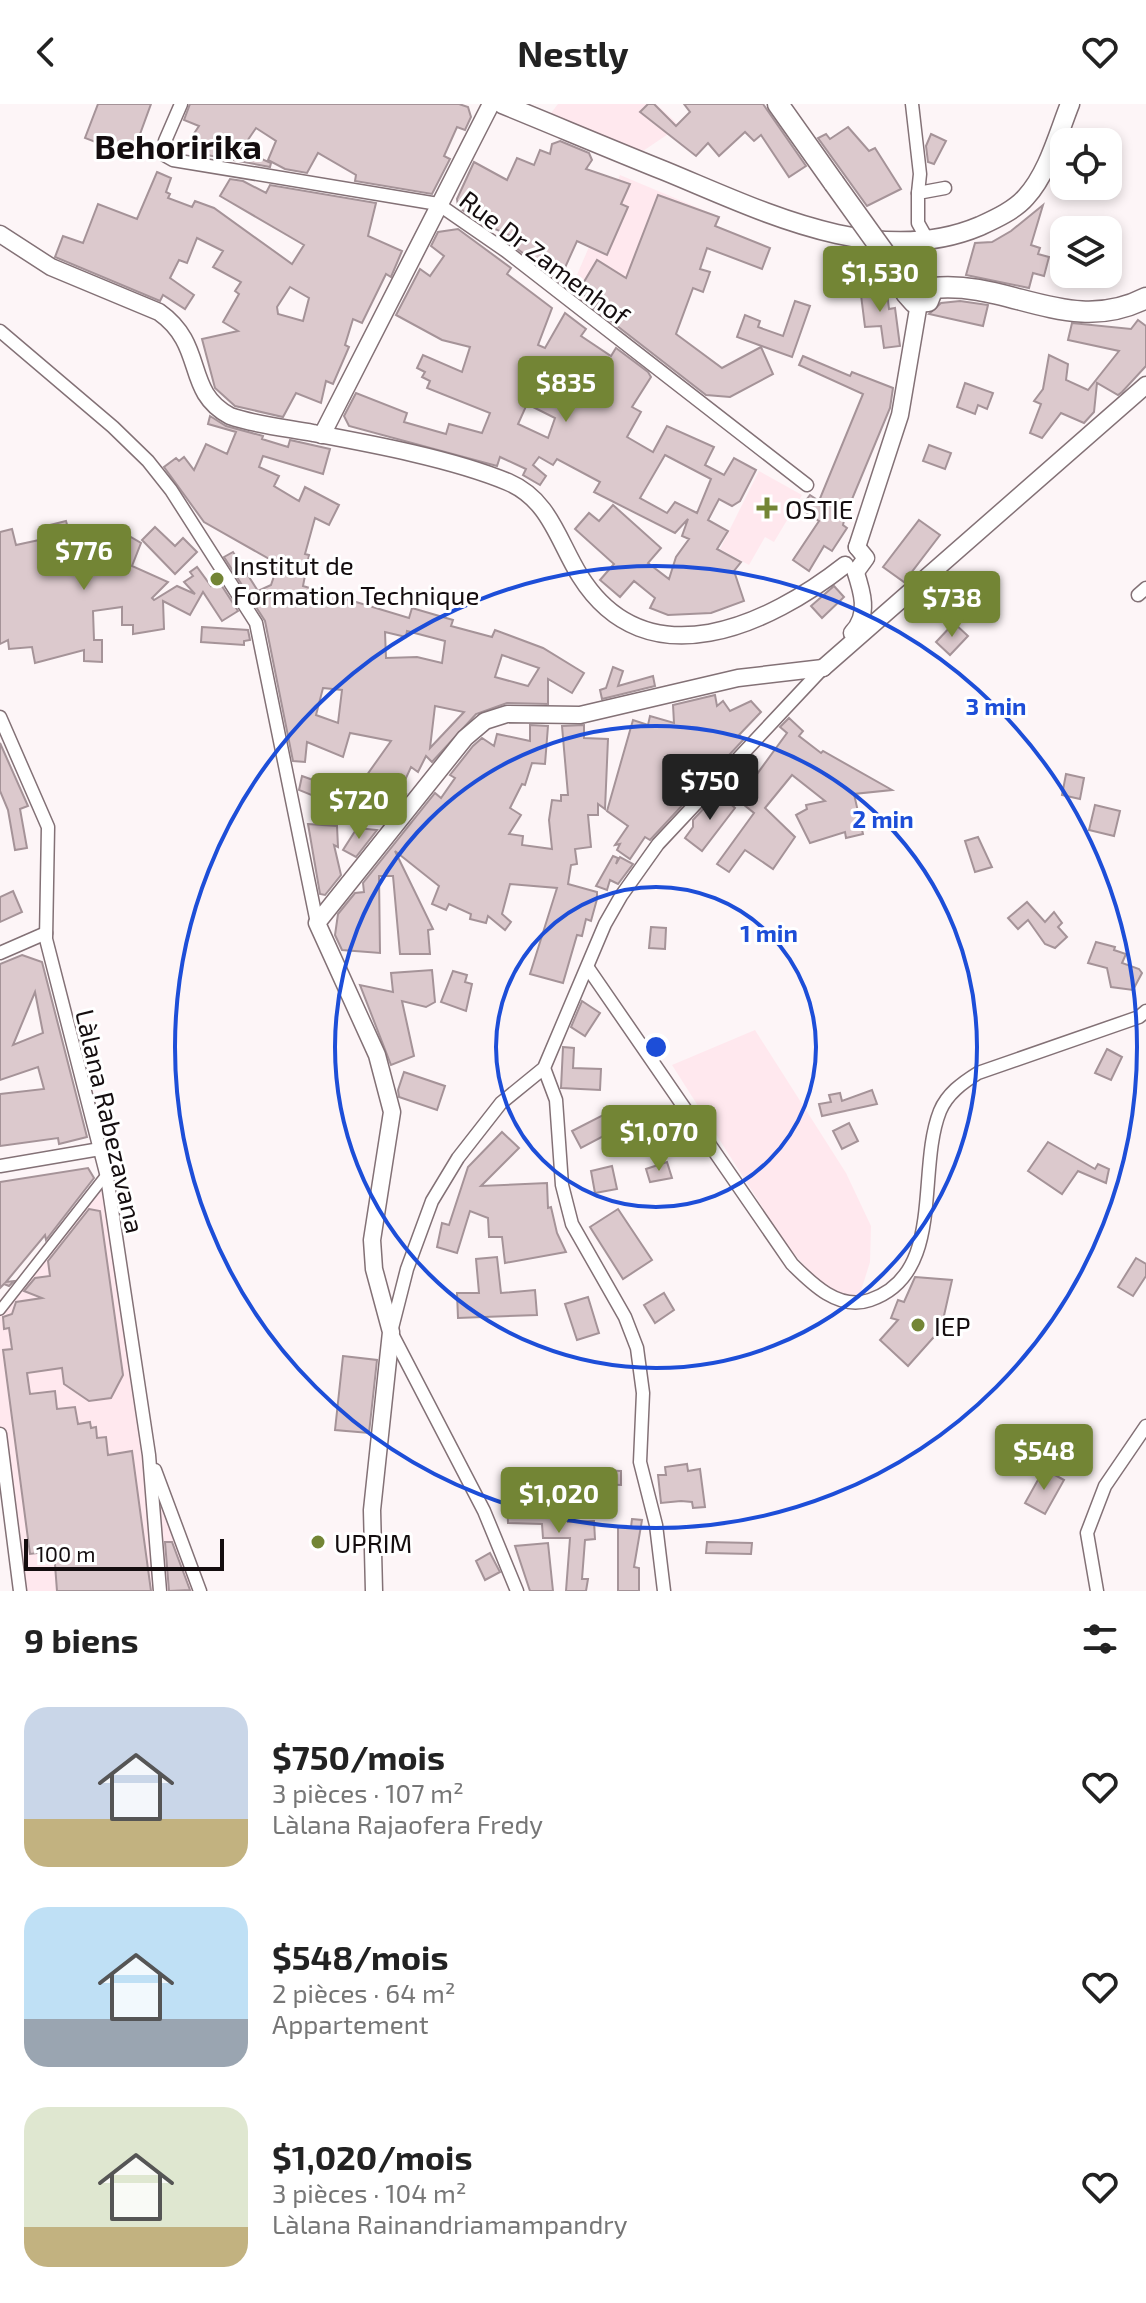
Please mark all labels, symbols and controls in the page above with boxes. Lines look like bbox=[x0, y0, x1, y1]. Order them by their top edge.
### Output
icon: back bbox=[24, 30, 68, 74]
icon: heart bbox=[1078, 30, 1122, 74]
text: Nestly bbox=[517, 31, 629, 74]
district label: Behoririka bbox=[94, 125, 262, 166]
map controls bbox=[1050, 128, 1122, 288]
button: locate bbox=[1050, 128, 1122, 200]
street label: Rue Dr Zamenhof bbox=[454, 183, 637, 331]
button: layers bbox=[1050, 216, 1122, 288]
pin: $1,530 bbox=[815, 246, 945, 314]
text: $1,530 bbox=[841, 256, 919, 287]
pin: $835 bbox=[519, 356, 613, 424]
text: $835 bbox=[536, 366, 596, 397]
place label: OSTIE bbox=[785, 493, 853, 524]
marker: OSTIE bbox=[756, 497, 778, 519]
pin: $776 bbox=[37, 524, 131, 592]
text: $776 bbox=[55, 534, 113, 565]
place label: Institut de Formation Technique bbox=[233, 549, 479, 610]
marker: Institut de Formation Technique bbox=[208, 570, 226, 588]
pin: $738 bbox=[905, 571, 999, 639]
text: $738 bbox=[922, 581, 982, 612]
text: 3 min bbox=[966, 691, 1026, 720]
pin: $750 bbox=[663, 754, 757, 822]
text: $750 bbox=[680, 764, 740, 795]
pin: $720 bbox=[312, 773, 406, 841]
text: $720 bbox=[329, 783, 389, 814]
text: 2 min bbox=[852, 804, 914, 833]
text: 1 min bbox=[740, 918, 798, 947]
street label: Làlana Rabezavana bbox=[70, 1006, 152, 1236]
centre of rings bbox=[642, 1033, 670, 1061]
pin: $1,070 bbox=[594, 1105, 724, 1173]
text: $1,070 bbox=[619, 1115, 699, 1146]
place label: IEP bbox=[934, 1310, 971, 1341]
marker: IEP bbox=[909, 1316, 927, 1334]
pin: $548 bbox=[997, 1424, 1091, 1492]
text: $548 bbox=[1013, 1434, 1075, 1465]
pin: $1,020 bbox=[494, 1467, 624, 1535]
text: $1,020 bbox=[519, 1477, 599, 1508]
place label: UPRIM bbox=[334, 1527, 412, 1558]
marker: UPRIM bbox=[309, 1533, 327, 1551]
scale bar bbox=[24, 1535, 224, 1571]
text: 100 m bbox=[36, 1540, 95, 1566]
icon: filters bbox=[1078, 1617, 1122, 1661]
text: 9 biens bbox=[24, 1619, 139, 1660]
text: $750/mois bbox=[272, 1736, 445, 1777]
icon: home bbox=[88, 1739, 184, 1835]
icon: heart bbox=[1078, 1765, 1122, 1809]
text: 3 pièces · 107 m² bbox=[272, 1777, 464, 1808]
text: Làlana Rajaofera Fredy bbox=[272, 1808, 543, 1839]
text: $548/mois bbox=[272, 1936, 448, 1977]
icon: home bbox=[88, 1939, 184, 2035]
icon: heart bbox=[1078, 1965, 1122, 2009]
text: 2 pièces · 64 m² bbox=[272, 1977, 456, 2008]
text: Appartement bbox=[272, 2008, 429, 2039]
text: $1,020/mois bbox=[272, 2136, 472, 2177]
icon: home bbox=[88, 2139, 184, 2235]
icon: heart bbox=[1078, 2165, 1122, 2209]
text: 3 pièces · 104 m² bbox=[272, 2177, 467, 2208]
text: Làlana Rainandriamampandry bbox=[272, 2208, 628, 2239]

